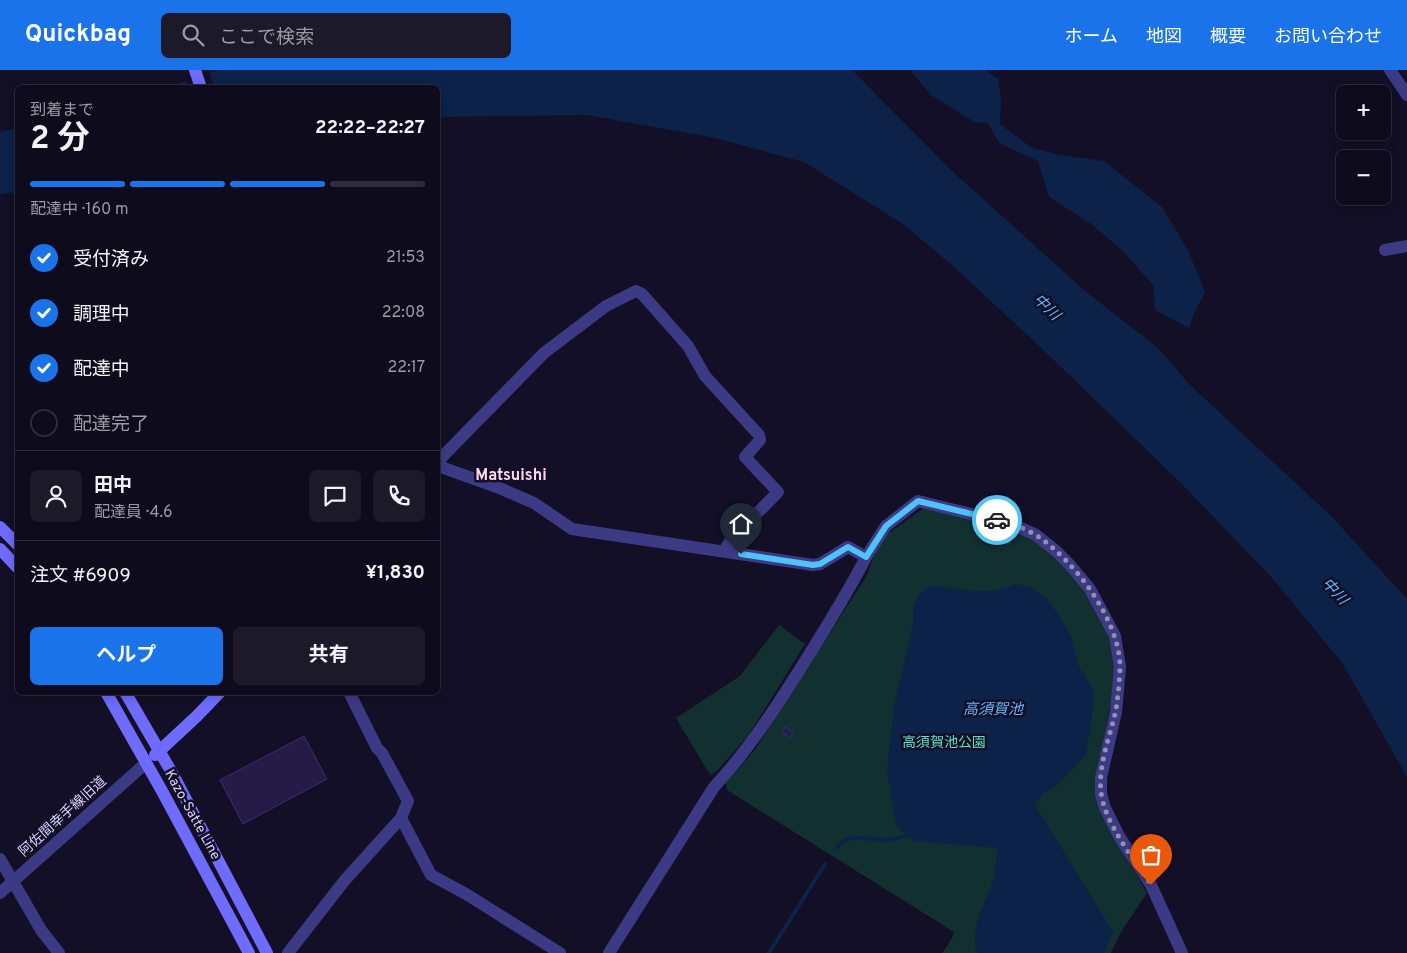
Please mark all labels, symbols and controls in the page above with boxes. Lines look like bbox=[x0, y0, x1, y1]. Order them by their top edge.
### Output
search box bbox=[161, 13, 511, 58]
text: Quickbag bbox=[25, 20, 131, 50]
icon: search bbox=[179, 21, 207, 49]
text: ここで検索 bbox=[219, 26, 314, 50]
text: ホーム bbox=[1065, 26, 1118, 49]
text: 地図 bbox=[1146, 26, 1182, 49]
text: 概要 bbox=[1210, 26, 1246, 49]
text: お問い合わせ bbox=[1274, 26, 1382, 49]
map controls bbox=[1336, 85, 1391, 205]
button: + bbox=[1336, 85, 1391, 140]
text: 到着まで bbox=[30, 101, 94, 121]
text: 22:22–22:27 bbox=[315, 116, 425, 140]
text: 2 分 bbox=[30, 120, 90, 160]
button: − bbox=[1336, 150, 1391, 205]
text: 配達中 · 160 m bbox=[30, 200, 129, 220]
icon: check bbox=[30, 244, 58, 272]
text: 受付済み bbox=[73, 248, 149, 272]
text: 21:53 bbox=[386, 248, 425, 268]
water label: 中川 bbox=[1029, 291, 1065, 327]
icon: check bbox=[30, 299, 58, 327]
text: 調理中 bbox=[73, 303, 130, 327]
text: 22:08 bbox=[382, 303, 425, 323]
icon: check bbox=[30, 354, 58, 382]
text: 配達中 bbox=[73, 358, 130, 382]
text: 22:17 bbox=[388, 358, 425, 378]
text: 配達完了 bbox=[73, 413, 149, 437]
district label: Matsuishi bbox=[475, 466, 547, 486]
button: person bbox=[30, 470, 82, 522]
button: chat bbox=[309, 470, 361, 522]
button: phone bbox=[373, 470, 425, 522]
text: 田中 bbox=[94, 474, 132, 498]
courier bbox=[972, 495, 1022, 545]
text: 配達員 · 4.6 bbox=[94, 503, 173, 523]
pin bbox=[720, 503, 762, 554]
icon: car bbox=[983, 506, 1011, 534]
icon: home bbox=[727, 510, 755, 538]
text: ¥1,830 bbox=[365, 561, 425, 585]
text: 注文 #6909 bbox=[30, 564, 131, 588]
water label: 中川 bbox=[1317, 575, 1353, 611]
button: ヘルプ bbox=[30, 627, 223, 685]
button: 共有 bbox=[233, 627, 425, 685]
water label: 高須賀池 bbox=[963, 701, 1025, 720]
park label: 高須賀池公園 bbox=[902, 735, 986, 752]
street label: Kazo-Satte Line bbox=[160, 767, 224, 863]
street label: 阿佐間幸手線旧道 bbox=[16, 773, 110, 861]
pin bbox=[1130, 834, 1172, 885]
icon: bag bbox=[1137, 841, 1165, 869]

